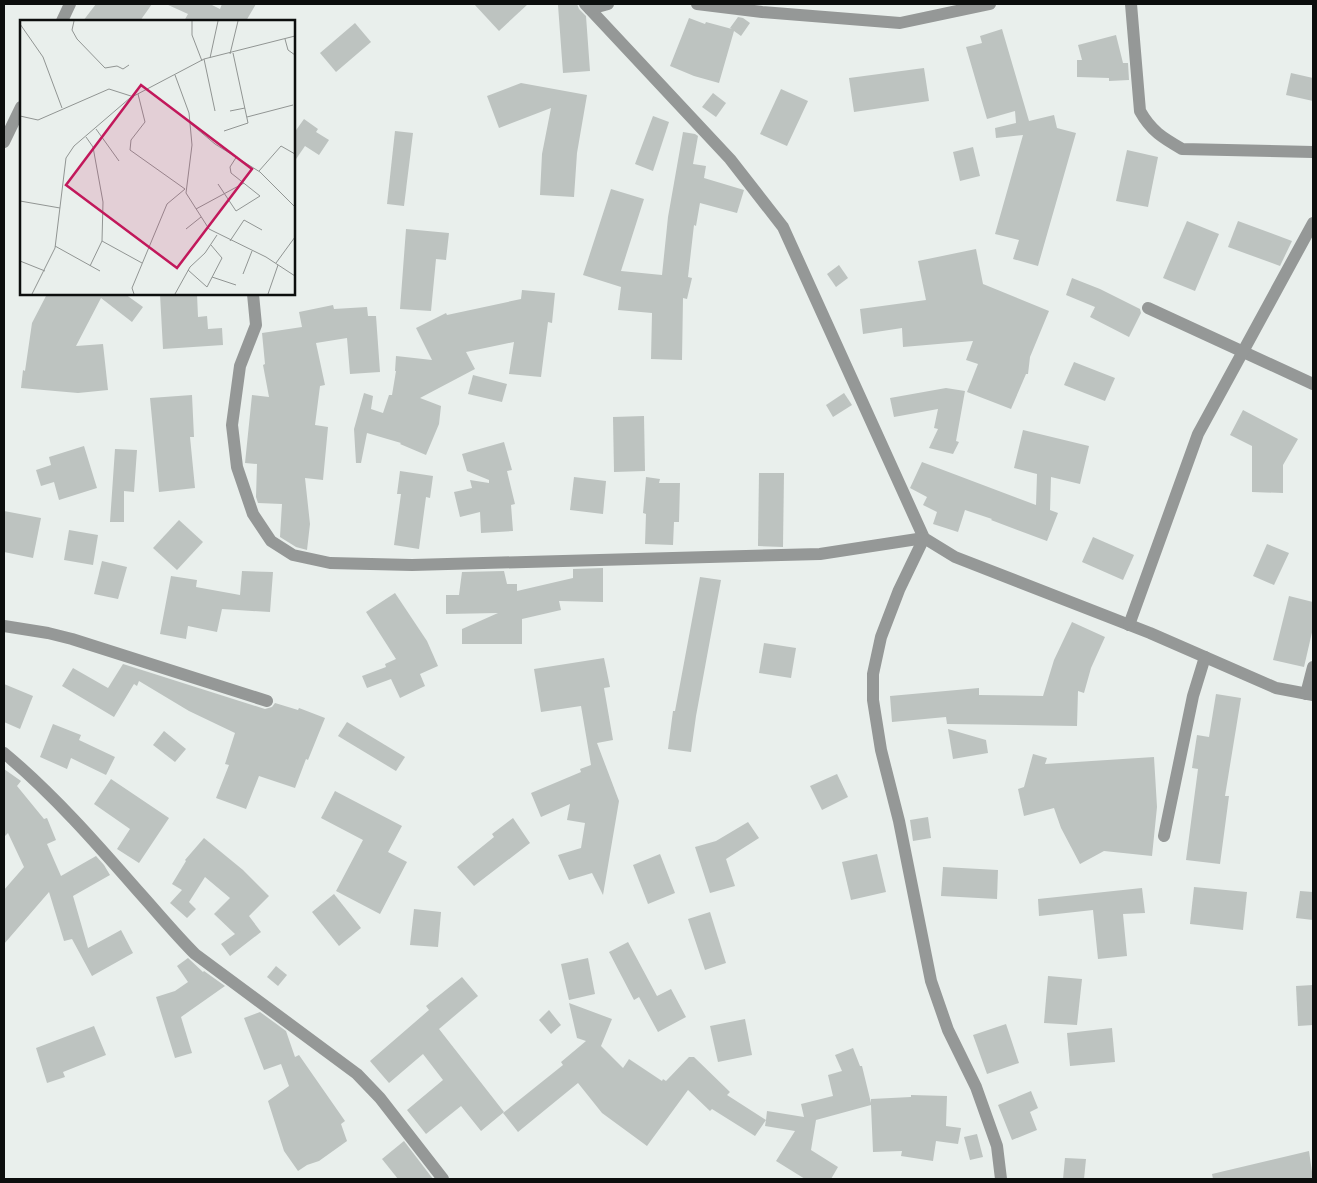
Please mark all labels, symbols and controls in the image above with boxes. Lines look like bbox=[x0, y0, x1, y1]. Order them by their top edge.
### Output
inset map bbox=[20, 20, 295, 295]

